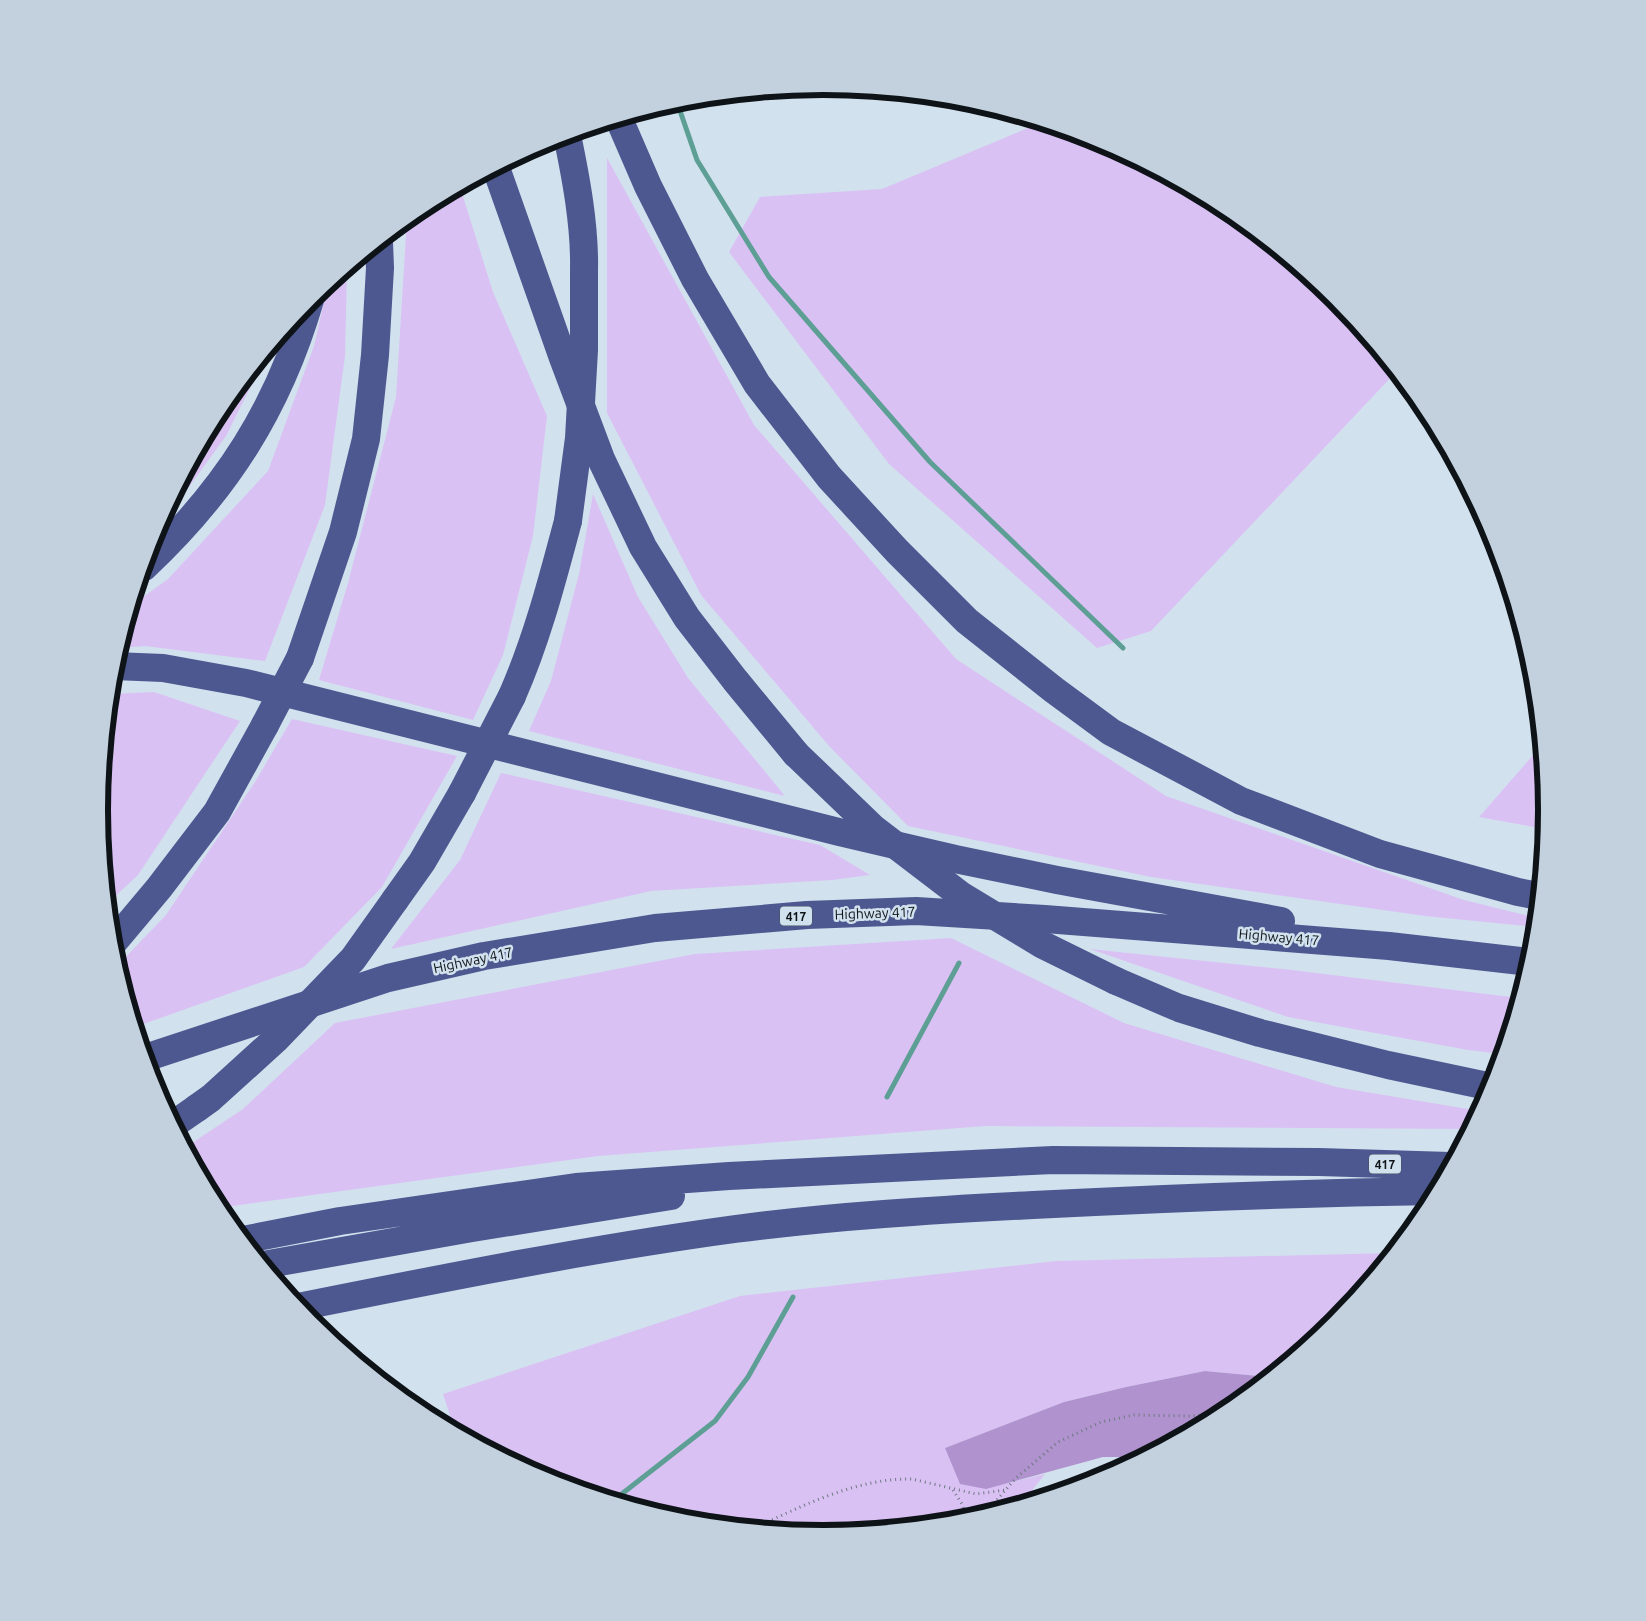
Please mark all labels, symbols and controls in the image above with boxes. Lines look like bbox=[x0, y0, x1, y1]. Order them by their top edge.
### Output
street label: Highway 417 bbox=[834, 904, 916, 922]
road number: 417 bbox=[780, 906, 812, 926]
street label: Highway 417 bbox=[1238, 926, 1320, 948]
street label: Highway 417 bbox=[432, 944, 514, 976]
road number: 417 bbox=[1369, 1154, 1401, 1174]

